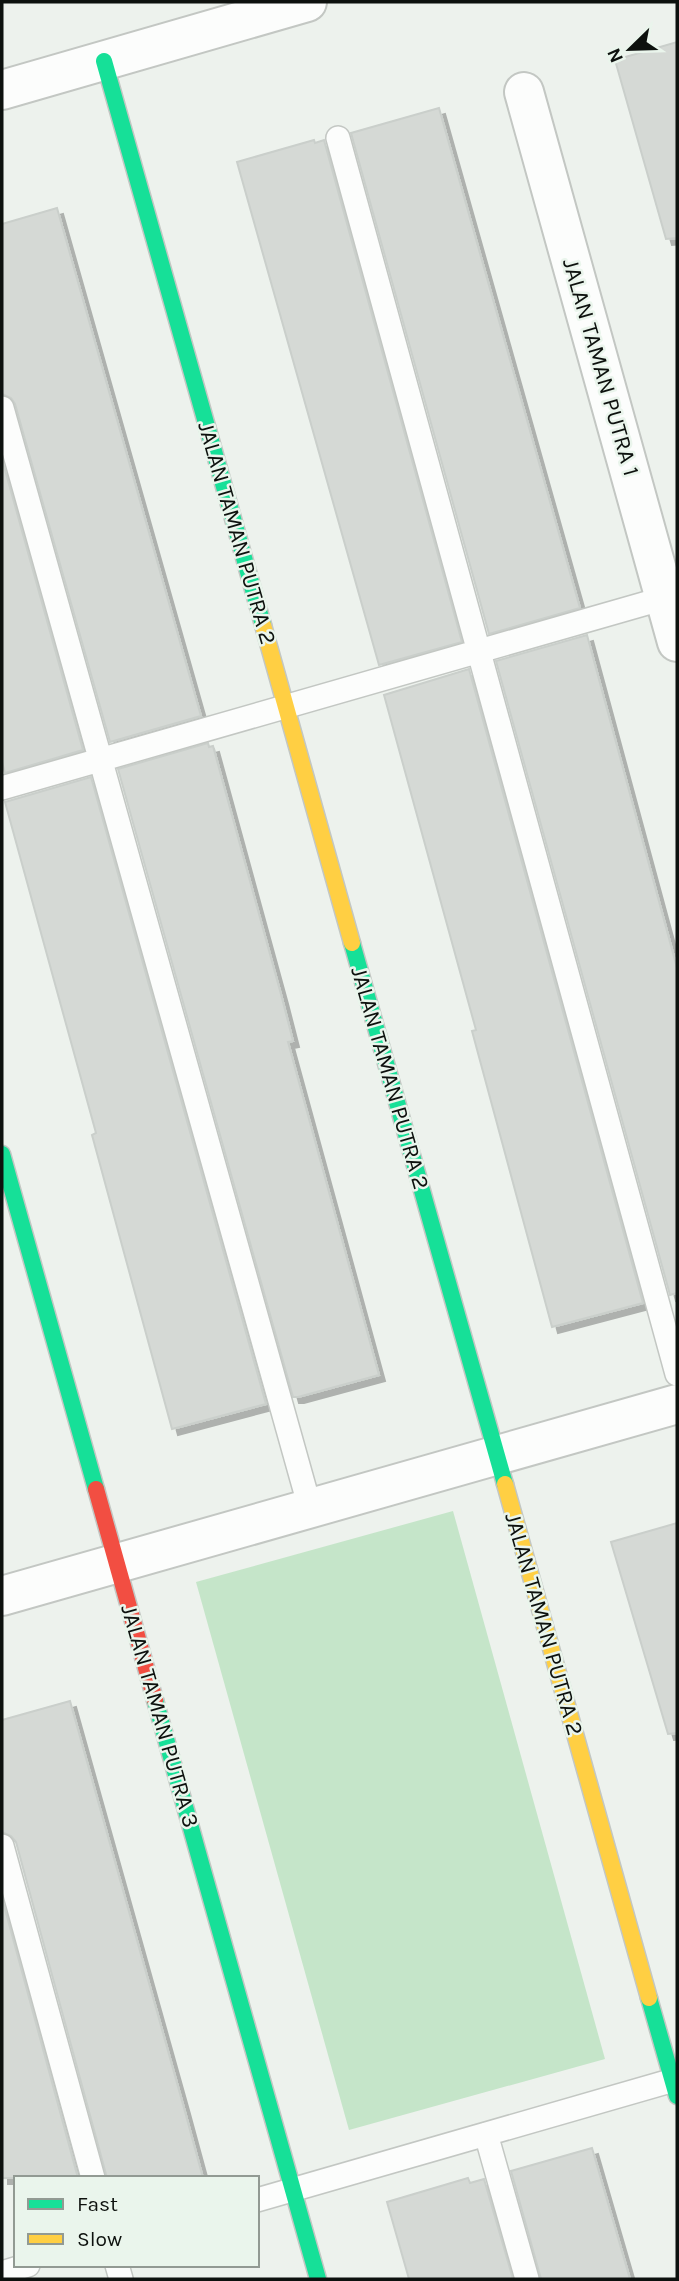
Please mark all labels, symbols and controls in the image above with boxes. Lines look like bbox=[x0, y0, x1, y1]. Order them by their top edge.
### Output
north arrow bbox=[595, 14, 665, 84]
text: N bbox=[602, 45, 628, 66]
street label: JALAN TAMAN PUTRA 1 bbox=[557, 255, 645, 479]
street label: JALAN TAMAN PUTRA 2 bbox=[192, 418, 282, 648]
street label: JALAN TAMAN PUTRA 2 bbox=[345, 963, 435, 1193]
street label: JALAN TAMAN PUTRA 2 bbox=[499, 1509, 589, 1739]
street label: JALAN TAMAN PUTRA 3 bbox=[115, 1601, 205, 1831]
legend bbox=[14, 2176, 259, 2267]
text: Fast bbox=[77, 2192, 118, 2216]
text: Slow bbox=[77, 2227, 122, 2251]

